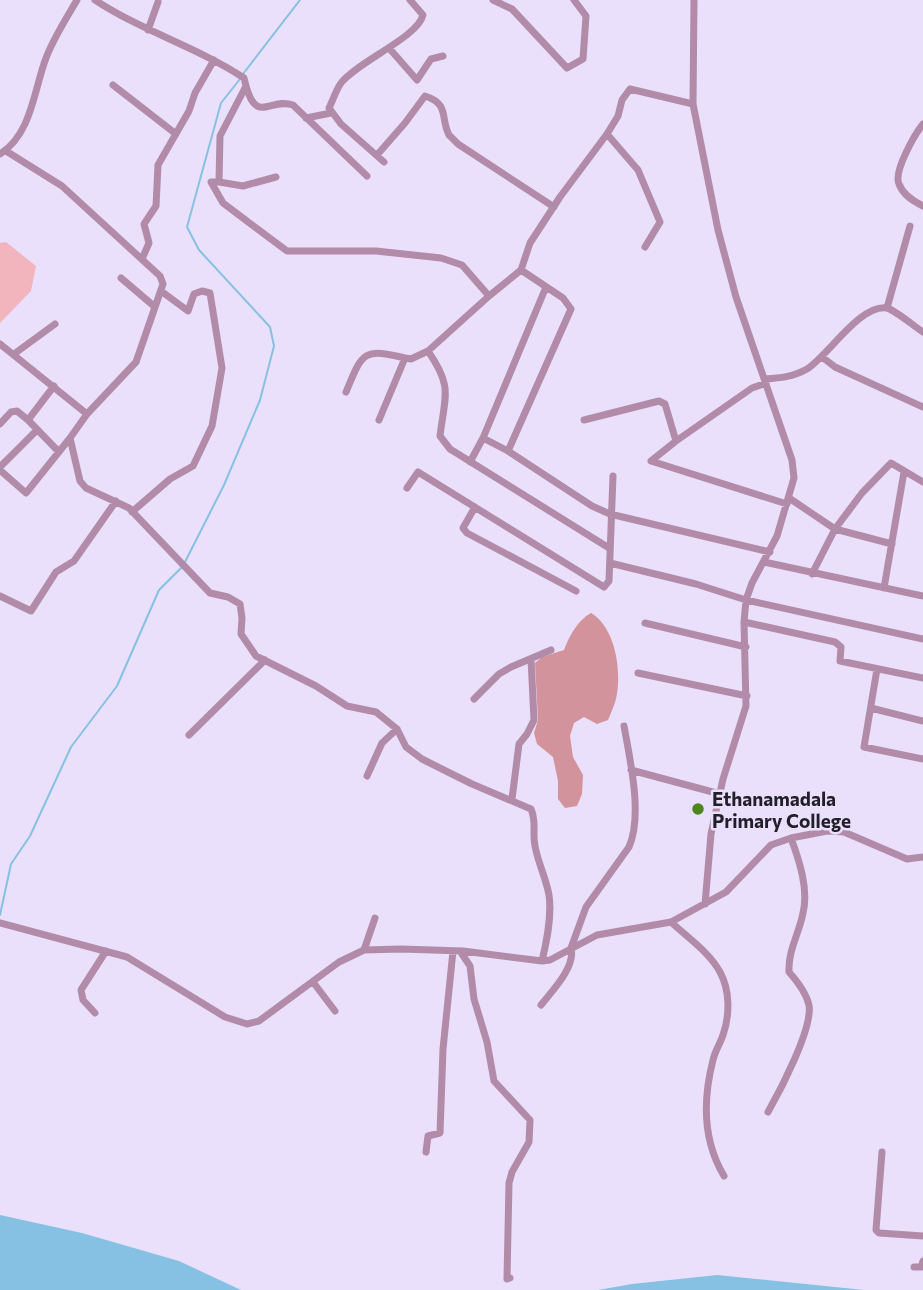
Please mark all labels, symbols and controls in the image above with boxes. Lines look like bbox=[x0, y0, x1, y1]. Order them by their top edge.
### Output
place label: Ethanamadala Primary College bbox=[712, 787, 851, 832]
marker: Ethanamadala Primary College bbox=[690, 801, 706, 817]

